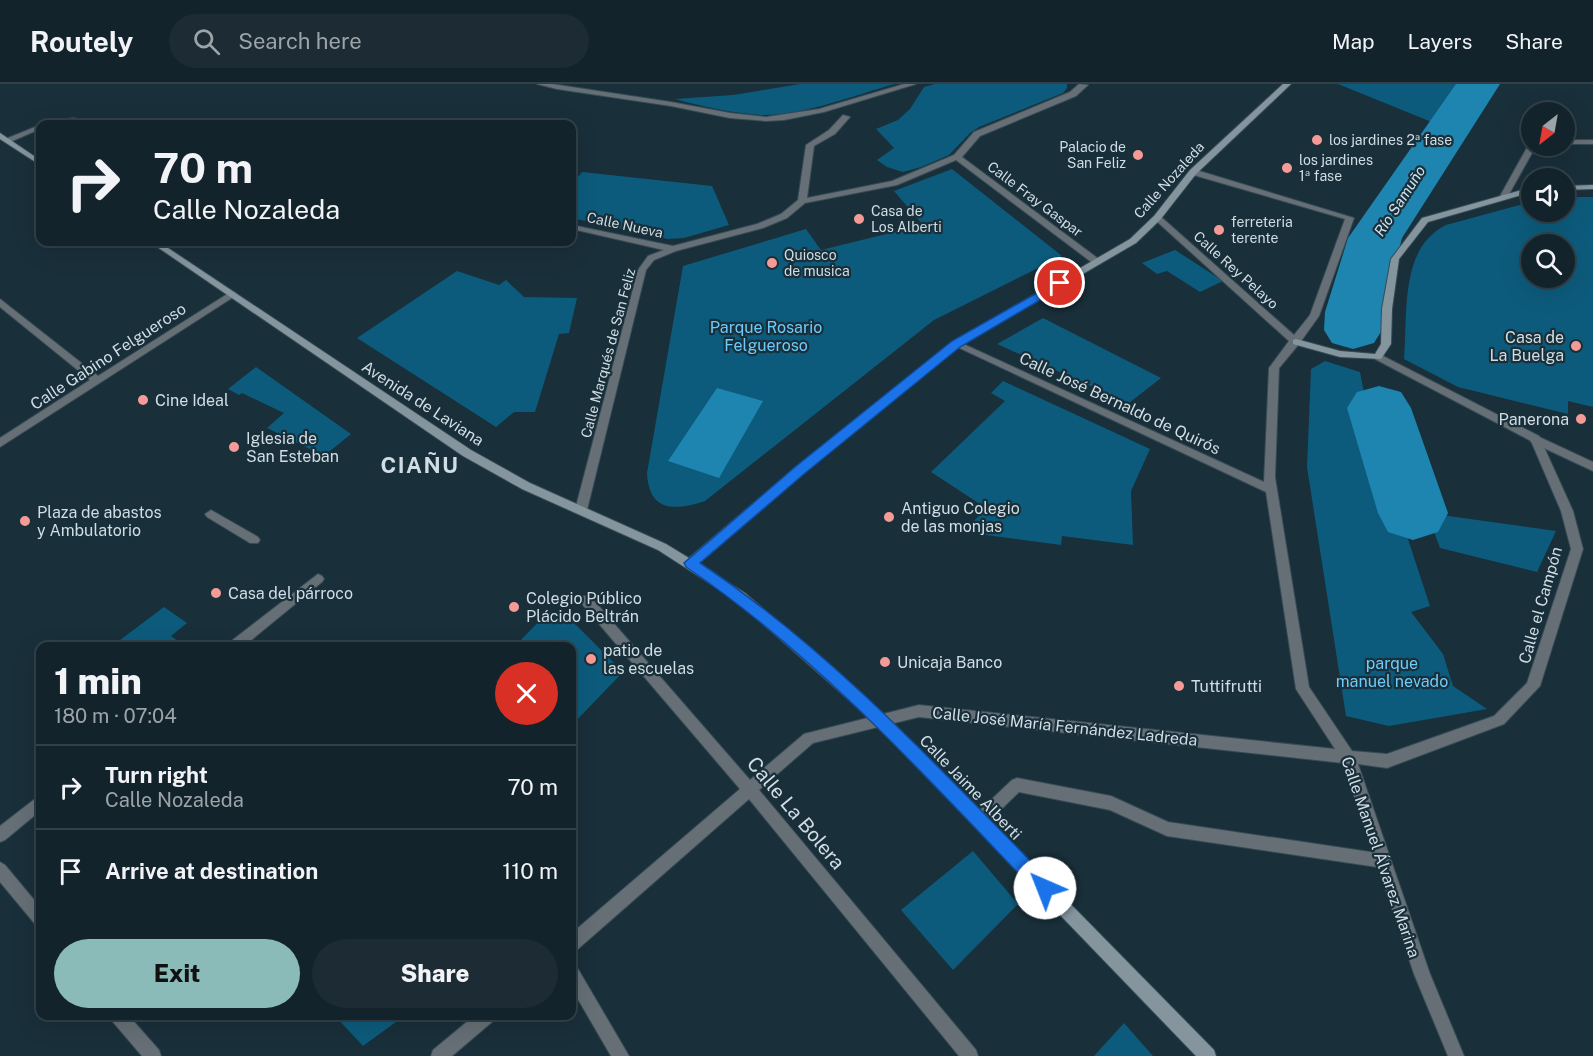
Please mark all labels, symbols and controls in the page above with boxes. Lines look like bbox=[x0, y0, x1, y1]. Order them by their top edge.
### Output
search box bbox=[169, 14, 589, 68]
text: Routely bbox=[30, 25, 133, 58]
icon: search bbox=[190, 25, 223, 58]
text: Search here bbox=[238, 28, 362, 54]
text: Map bbox=[1332, 29, 1375, 54]
text: Layers bbox=[1408, 29, 1472, 54]
text: Share bbox=[1505, 29, 1563, 54]
north arrow bbox=[1521, 102, 1575, 156]
map controls bbox=[1521, 102, 1575, 288]
place label: los jardines 2ª fase bbox=[1329, 132, 1452, 148]
marker: los jardines 2ª fase bbox=[1310, 133, 1324, 147]
place label: Palacio de San Feliz bbox=[1059, 139, 1126, 171]
street label: Calle Nozaleda bbox=[1131, 139, 1207, 221]
text: 70 m bbox=[153, 143, 253, 192]
icon: right bbox=[54, 144, 132, 222]
marker: Palacio de San Feliz bbox=[1131, 148, 1145, 162]
place label: los jardines 1ª fase bbox=[1299, 152, 1373, 184]
street label: Calle Fray Gaspar bbox=[984, 158, 1086, 240]
marker: los jardines 1ª fase bbox=[1280, 161, 1294, 175]
water label: Río Samuño bbox=[1371, 162, 1429, 239]
button: sound bbox=[1521, 168, 1575, 222]
text: Calle Nozaleda bbox=[153, 193, 340, 225]
place label: Casa de Los Alberti bbox=[871, 203, 942, 235]
street label: Calle Nueva bbox=[585, 209, 665, 241]
marker: Casa de Los Alberti bbox=[852, 212, 866, 226]
place label: ferreteria terente bbox=[1231, 214, 1293, 246]
marker: ferreteria terente bbox=[1212, 223, 1226, 237]
street label: Calle Rey Pelayo bbox=[1191, 228, 1282, 312]
button: search bbox=[1521, 234, 1575, 288]
place label: Quiosco de musica bbox=[784, 247, 850, 279]
marker: Quiosco de musica bbox=[765, 256, 779, 270]
pin bbox=[1034, 257, 1085, 308]
street label: Calle Marqués de San Feliz bbox=[578, 266, 638, 440]
icon: arrive bbox=[1043, 266, 1076, 299]
street label: Calle Gabino Felgueroso bbox=[27, 299, 190, 414]
park label: Parque Rosario Felgueroso bbox=[710, 318, 822, 355]
place label: Casa de La Buelga bbox=[1490, 328, 1564, 365]
marker: Casa de La Buelga bbox=[1569, 339, 1583, 353]
street label: Calle José Bernaldo de Quirós bbox=[1016, 348, 1223, 458]
street label: Avenida de Laviana bbox=[358, 357, 487, 450]
place label: Cine Ideal bbox=[155, 391, 229, 410]
marker: Cine Ideal bbox=[136, 393, 150, 407]
place label: Panerona bbox=[1499, 410, 1569, 429]
marker: Panerona bbox=[1574, 412, 1588, 426]
place label: Iglesia de San Esteban bbox=[246, 429, 339, 466]
marker: Iglesia de San Esteban bbox=[227, 440, 241, 454]
district label: CIAÑU bbox=[381, 451, 459, 478]
place label: Antiguo Colegio de las monjas bbox=[901, 499, 1020, 536]
place label: Plaza de abastos y Ambulatorio bbox=[37, 503, 162, 540]
marker: Antiguo Colegio de las monjas bbox=[882, 510, 896, 524]
marker: Plaza de abastos y Ambulatorio bbox=[18, 514, 32, 528]
street label: Calle el Campón bbox=[1515, 545, 1566, 666]
place label: Casa del párroco bbox=[228, 584, 353, 603]
marker: Casa del párroco bbox=[209, 586, 223, 600]
place label: Colegio Público Plácido Beltrán bbox=[526, 589, 642, 626]
marker: Colegio Público Plácido Beltrán bbox=[507, 600, 521, 614]
place label: patio de las escuelas bbox=[603, 641, 694, 678]
marker: patio de las escuelas bbox=[584, 652, 598, 666]
place label: Unicaja Banco bbox=[897, 653, 1002, 672]
park label: parque manuel nevado bbox=[1336, 654, 1448, 691]
marker: Unicaja Banco bbox=[878, 655, 892, 669]
text: 1 min bbox=[54, 660, 142, 702]
button: close bbox=[495, 662, 558, 725]
place label: Tuttifrutti bbox=[1191, 677, 1262, 696]
marker: Tuttifrutti bbox=[1172, 679, 1186, 693]
street label: Calle José María Fernández Ladreda bbox=[931, 703, 1198, 750]
text: 180 m · 07:04 bbox=[54, 704, 177, 728]
street label: Calle Jaime Alberti bbox=[916, 731, 1026, 844]
street label: Calle La Bolera bbox=[742, 752, 850, 874]
street label: Calle Manuel Álvarez Marina bbox=[1337, 754, 1425, 960]
text: Turn right bbox=[105, 762, 208, 788]
icon: right bbox=[54, 771, 87, 804]
text: 70 m bbox=[507, 774, 558, 800]
text: Calle Nozaleda bbox=[105, 788, 244, 812]
icon: arrive bbox=[54, 855, 87, 888]
position arrow bbox=[1013, 856, 1077, 920]
text: Arrive at destination bbox=[105, 858, 318, 884]
text: 110 m bbox=[502, 858, 558, 884]
button: Exit bbox=[54, 939, 300, 1008]
button: Share bbox=[312, 939, 558, 1008]

